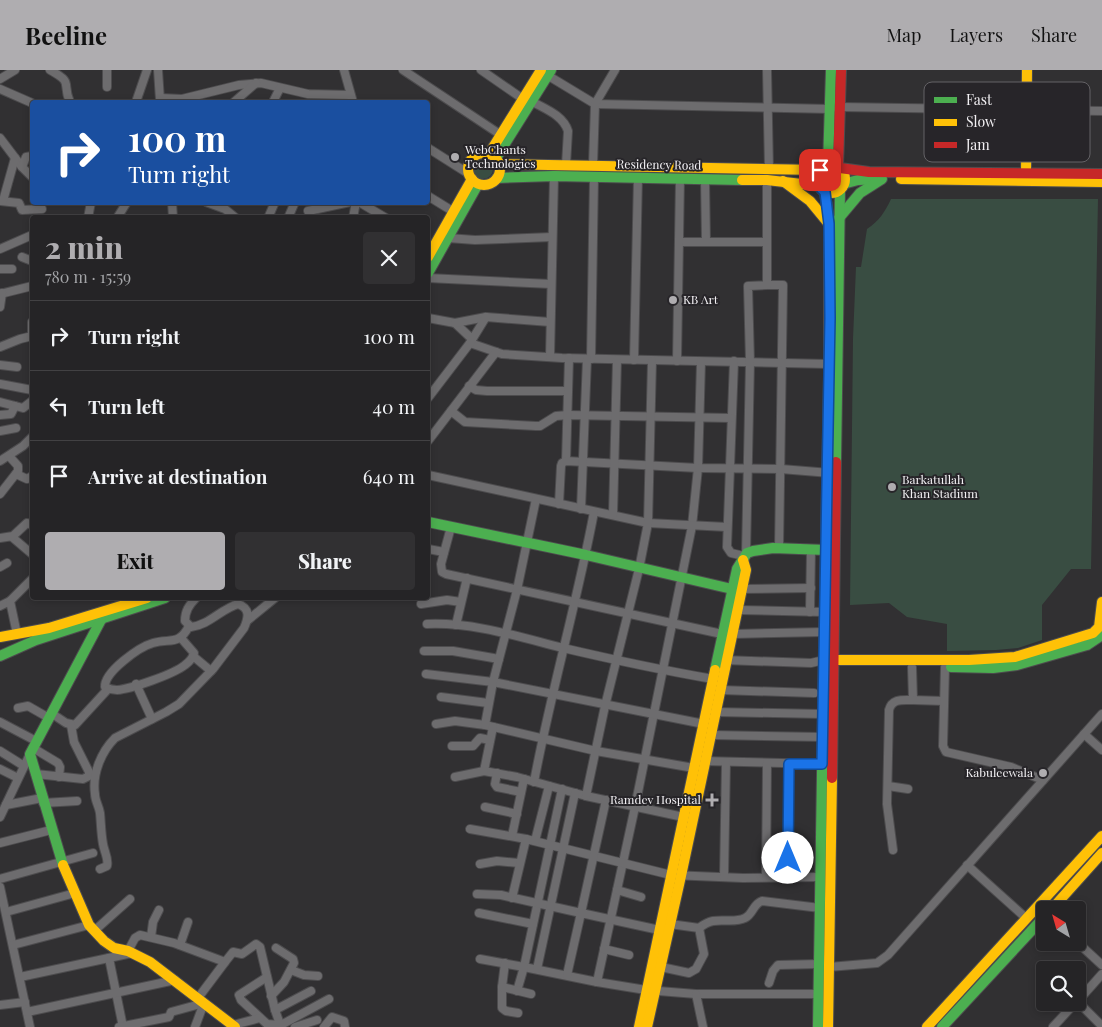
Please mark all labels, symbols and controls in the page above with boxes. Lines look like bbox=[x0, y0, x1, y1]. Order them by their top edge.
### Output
text: Beeline bbox=[25, 19, 107, 51]
text: Map bbox=[886, 23, 921, 47]
text: Layers bbox=[949, 23, 1003, 47]
text: Share bbox=[1031, 23, 1077, 47]
legend bbox=[924, 82, 1090, 162]
text: Fast bbox=[966, 90, 993, 109]
text: Slow bbox=[966, 112, 996, 131]
text: 100 m bbox=[128, 114, 226, 161]
icon: right bbox=[45, 120, 110, 185]
text: Jam bbox=[965, 135, 990, 154]
place label: WebChants Technologies bbox=[464, 141, 536, 171]
pin bbox=[799, 149, 841, 191]
marker: WebChants Technologies bbox=[449, 151, 461, 163]
street label: Residency Road bbox=[616, 155, 702, 173]
icon: arrive bbox=[806, 156, 834, 184]
text: Turn right bbox=[128, 159, 230, 189]
text: 2 min bbox=[45, 227, 123, 267]
button: close bbox=[363, 232, 415, 284]
text: 780 m · 15:59 bbox=[45, 266, 131, 287]
place label: KB Art bbox=[683, 291, 719, 307]
marker: KB Art bbox=[667, 294, 679, 306]
icon: right bbox=[45, 322, 73, 350]
text: Turn right bbox=[88, 323, 180, 349]
text: 100 m bbox=[364, 323, 415, 349]
icon: left bbox=[45, 392, 73, 420]
text: Turn left bbox=[88, 393, 165, 419]
text: 40 m bbox=[373, 393, 415, 419]
icon: arrive bbox=[45, 462, 73, 490]
text: Arrive at destination bbox=[88, 463, 268, 489]
text: 640 m bbox=[363, 463, 415, 489]
place label: Barkatullah Khan Stadium bbox=[902, 471, 978, 501]
marker: Barkatullah Khan Stadium bbox=[886, 481, 898, 493]
button: Exit bbox=[45, 532, 225, 590]
button: Share bbox=[235, 532, 415, 590]
place label: Kabuleewala bbox=[965, 764, 1033, 780]
marker: Kabuleewala bbox=[1037, 767, 1049, 779]
place label: Ramdev Hospital bbox=[610, 791, 702, 807]
marker: Ramdev Hospital bbox=[705, 793, 719, 807]
position arrow bbox=[761, 831, 813, 883]
north arrow bbox=[1036, 901, 1086, 951]
map controls bbox=[1036, 901, 1086, 1011]
button: search bbox=[1036, 961, 1086, 1011]

